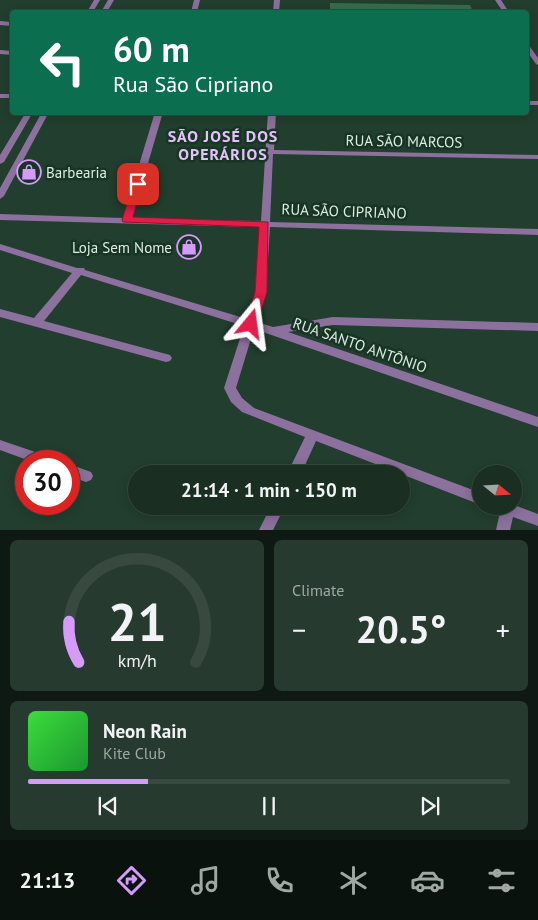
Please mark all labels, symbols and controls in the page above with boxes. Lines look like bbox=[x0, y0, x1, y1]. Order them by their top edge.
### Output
text: 60 m bbox=[113, 26, 190, 72]
icon: left bbox=[30, 30, 95, 95]
text: Rua São Cipriano bbox=[113, 70, 273, 98]
district label: SÃO JOSÉ DOS OPERÁRIOS bbox=[168, 126, 278, 164]
street label: RUA SÃO MARCOS bbox=[345, 130, 463, 152]
shop icon: Barbearia bbox=[16, 159, 42, 185]
place label: Barbearia bbox=[46, 163, 107, 182]
pin bbox=[117, 163, 159, 205]
icon: arrive bbox=[124, 170, 152, 198]
street label: RUA SÃO CIPRIANO bbox=[281, 199, 407, 223]
shop icon: Loja Sem Nome bbox=[176, 234, 202, 260]
place label: Loja Sem Nome bbox=[72, 238, 172, 257]
position arrow bbox=[224, 297, 276, 349]
street label: RUA SANTO ANTÔNIO bbox=[290, 313, 430, 377]
speed limit sign: 30 bbox=[15, 450, 80, 515]
north arrow bbox=[472, 465, 522, 515]
map controls bbox=[472, 465, 522, 515]
text: 21:14 · 1 min · 150 m bbox=[181, 478, 357, 502]
text: Climate bbox=[292, 580, 344, 600]
text: 21 bbox=[108, 588, 166, 655]
text: 20.5° bbox=[356, 604, 446, 653]
text: − bbox=[292, 611, 306, 648]
text: + bbox=[496, 611, 510, 648]
text: km/h bbox=[117, 649, 157, 672]
text: Neon Rain bbox=[103, 719, 187, 743]
text: Kite Club bbox=[103, 743, 166, 763]
icon: previous bbox=[94, 792, 122, 820]
icon: pause bbox=[255, 792, 283, 820]
icon: next bbox=[416, 792, 444, 820]
icon: directions bbox=[114, 863, 149, 898]
icon: music bbox=[188, 863, 223, 898]
icon: phone bbox=[262, 863, 297, 898]
icon: climate bbox=[336, 863, 371, 898]
icon: car bbox=[410, 863, 445, 898]
icon: filters bbox=[484, 863, 519, 898]
text: 21:13 bbox=[19, 866, 75, 894]

